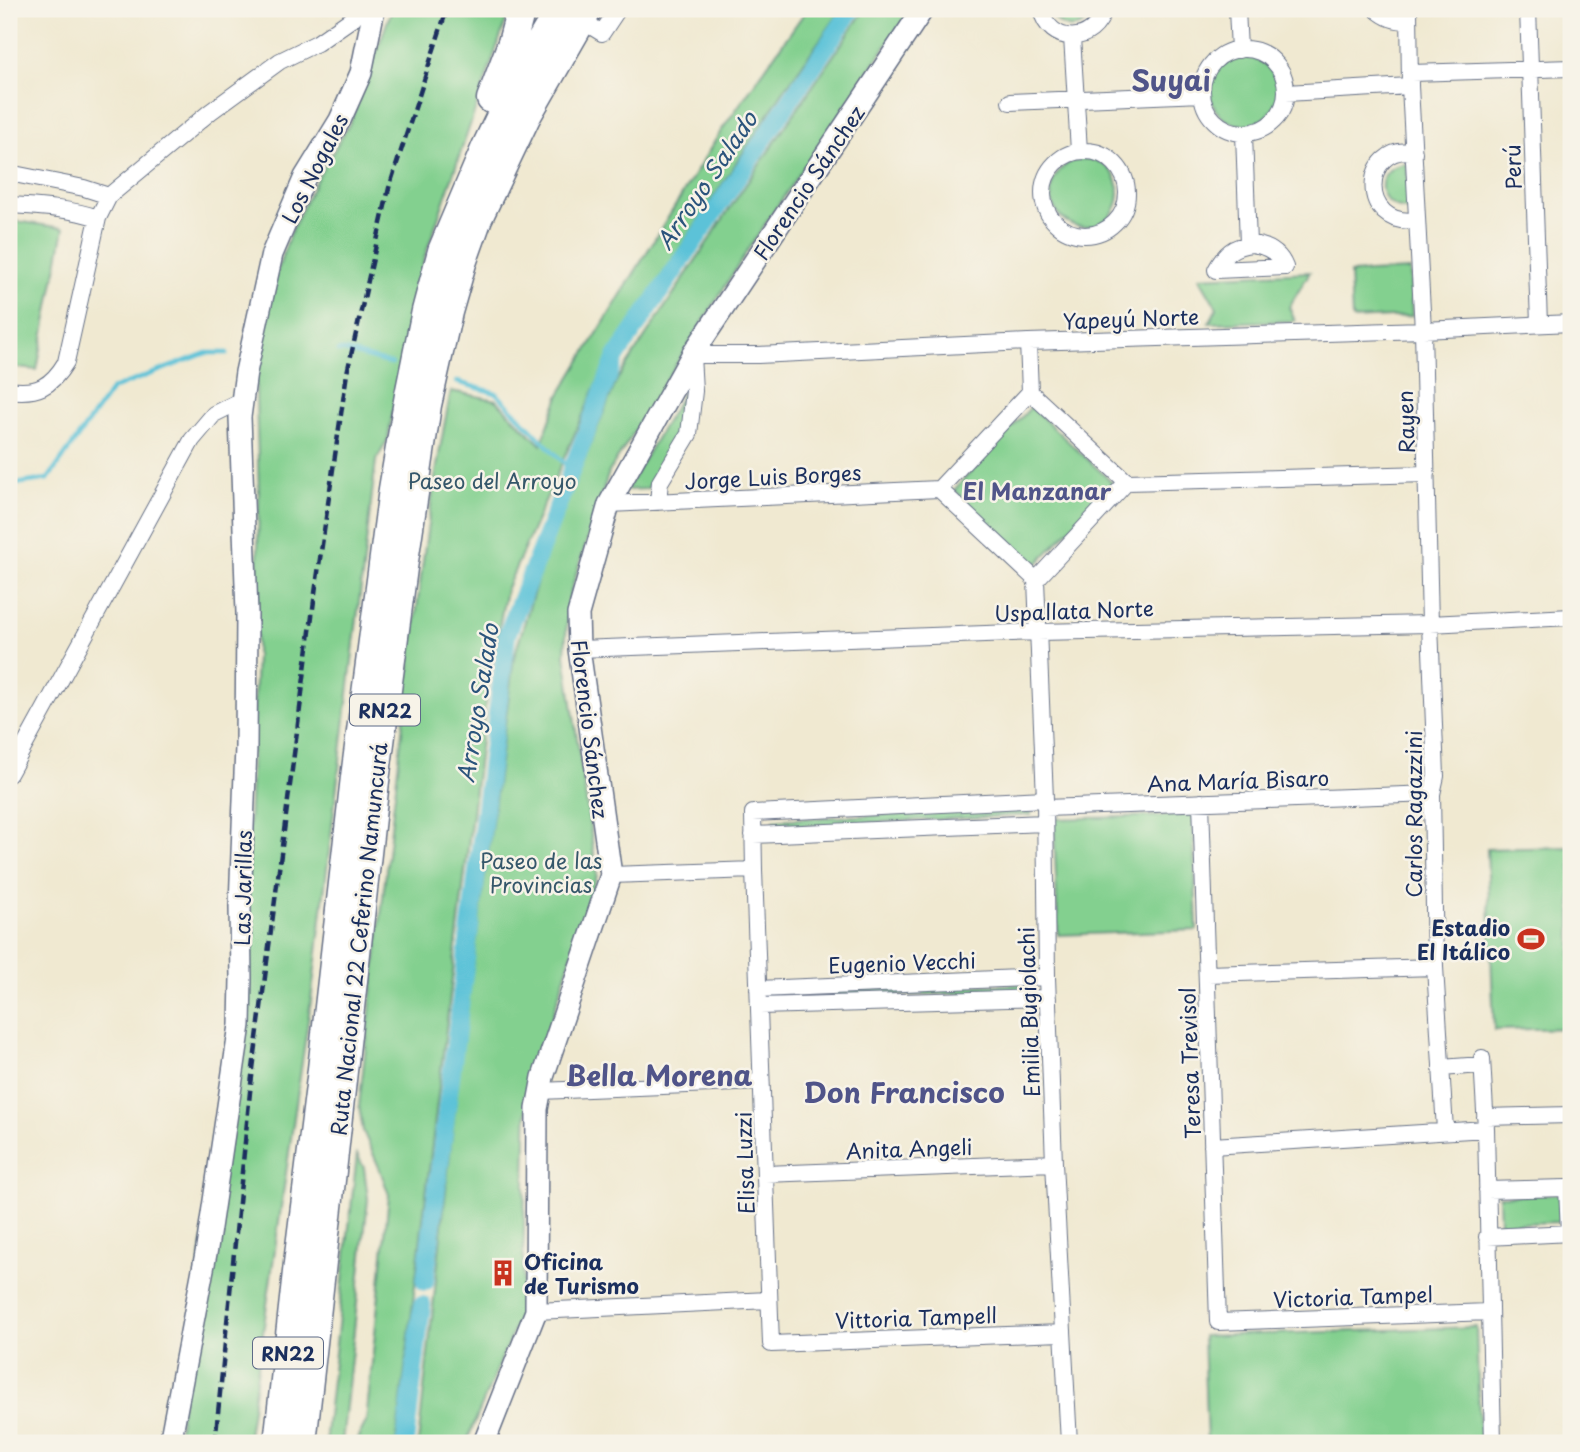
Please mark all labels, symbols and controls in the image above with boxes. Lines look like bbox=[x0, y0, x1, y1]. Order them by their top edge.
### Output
district label: Suyai bbox=[1131, 58, 1211, 101]
street label: Florencio Sánchez bbox=[744, 98, 872, 266]
water label: Arroyo Salado bbox=[647, 103, 766, 256]
street label: Los Nogales bbox=[273, 107, 355, 229]
street label: Perú bbox=[1495, 144, 1529, 190]
street label: Yapeyú Norte bbox=[1062, 300, 1200, 336]
street label: Rayen bbox=[1388, 390, 1422, 454]
street label: Jorge Luis Borges bbox=[684, 455, 862, 497]
park label: Paseo del Arroyo bbox=[407, 464, 577, 496]
district label: El Manzanar bbox=[963, 473, 1112, 508]
street label: Uspallata Norte bbox=[994, 591, 1154, 629]
water label: Arroyo Salado bbox=[447, 620, 507, 785]
street label: Florencio Sánchez bbox=[564, 637, 618, 821]
road number: RN22 bbox=[350, 694, 420, 726]
street label: Carlos Ragazzini bbox=[1397, 730, 1429, 898]
street label: Ruta Nacional 22 Ceferino Namuncurá bbox=[321, 741, 395, 1137]
street label: Ana María Bisaro bbox=[1146, 761, 1330, 799]
street label: Las Jarillas bbox=[225, 830, 259, 946]
park label: Paseo de las Provincias bbox=[480, 844, 602, 900]
place label: Estadio El Itálico bbox=[1417, 911, 1510, 967]
sports icon: Estadio El Itálico bbox=[1516, 924, 1546, 954]
street label: Emilia Bugiolachi bbox=[1009, 926, 1047, 1098]
street label: Eugenio Vecchi bbox=[828, 943, 976, 981]
street label: Teresa Trevisol bbox=[1170, 987, 1208, 1139]
district label: Bella Morena bbox=[566, 1053, 753, 1096]
district label: Don Francisco bbox=[803, 1070, 1005, 1113]
street label: Elisa Luzzi bbox=[726, 1111, 762, 1215]
street label: Anita Angeli bbox=[845, 1130, 973, 1166]
place label: Oficina de Turismo bbox=[524, 1245, 639, 1301]
building icon: Oficina de Turismo bbox=[488, 1258, 518, 1288]
street label: Victoria Tampel bbox=[1272, 1277, 1434, 1315]
street label: Vittoria Tampell bbox=[834, 1298, 998, 1336]
road number: RN22 bbox=[253, 1338, 323, 1368]

